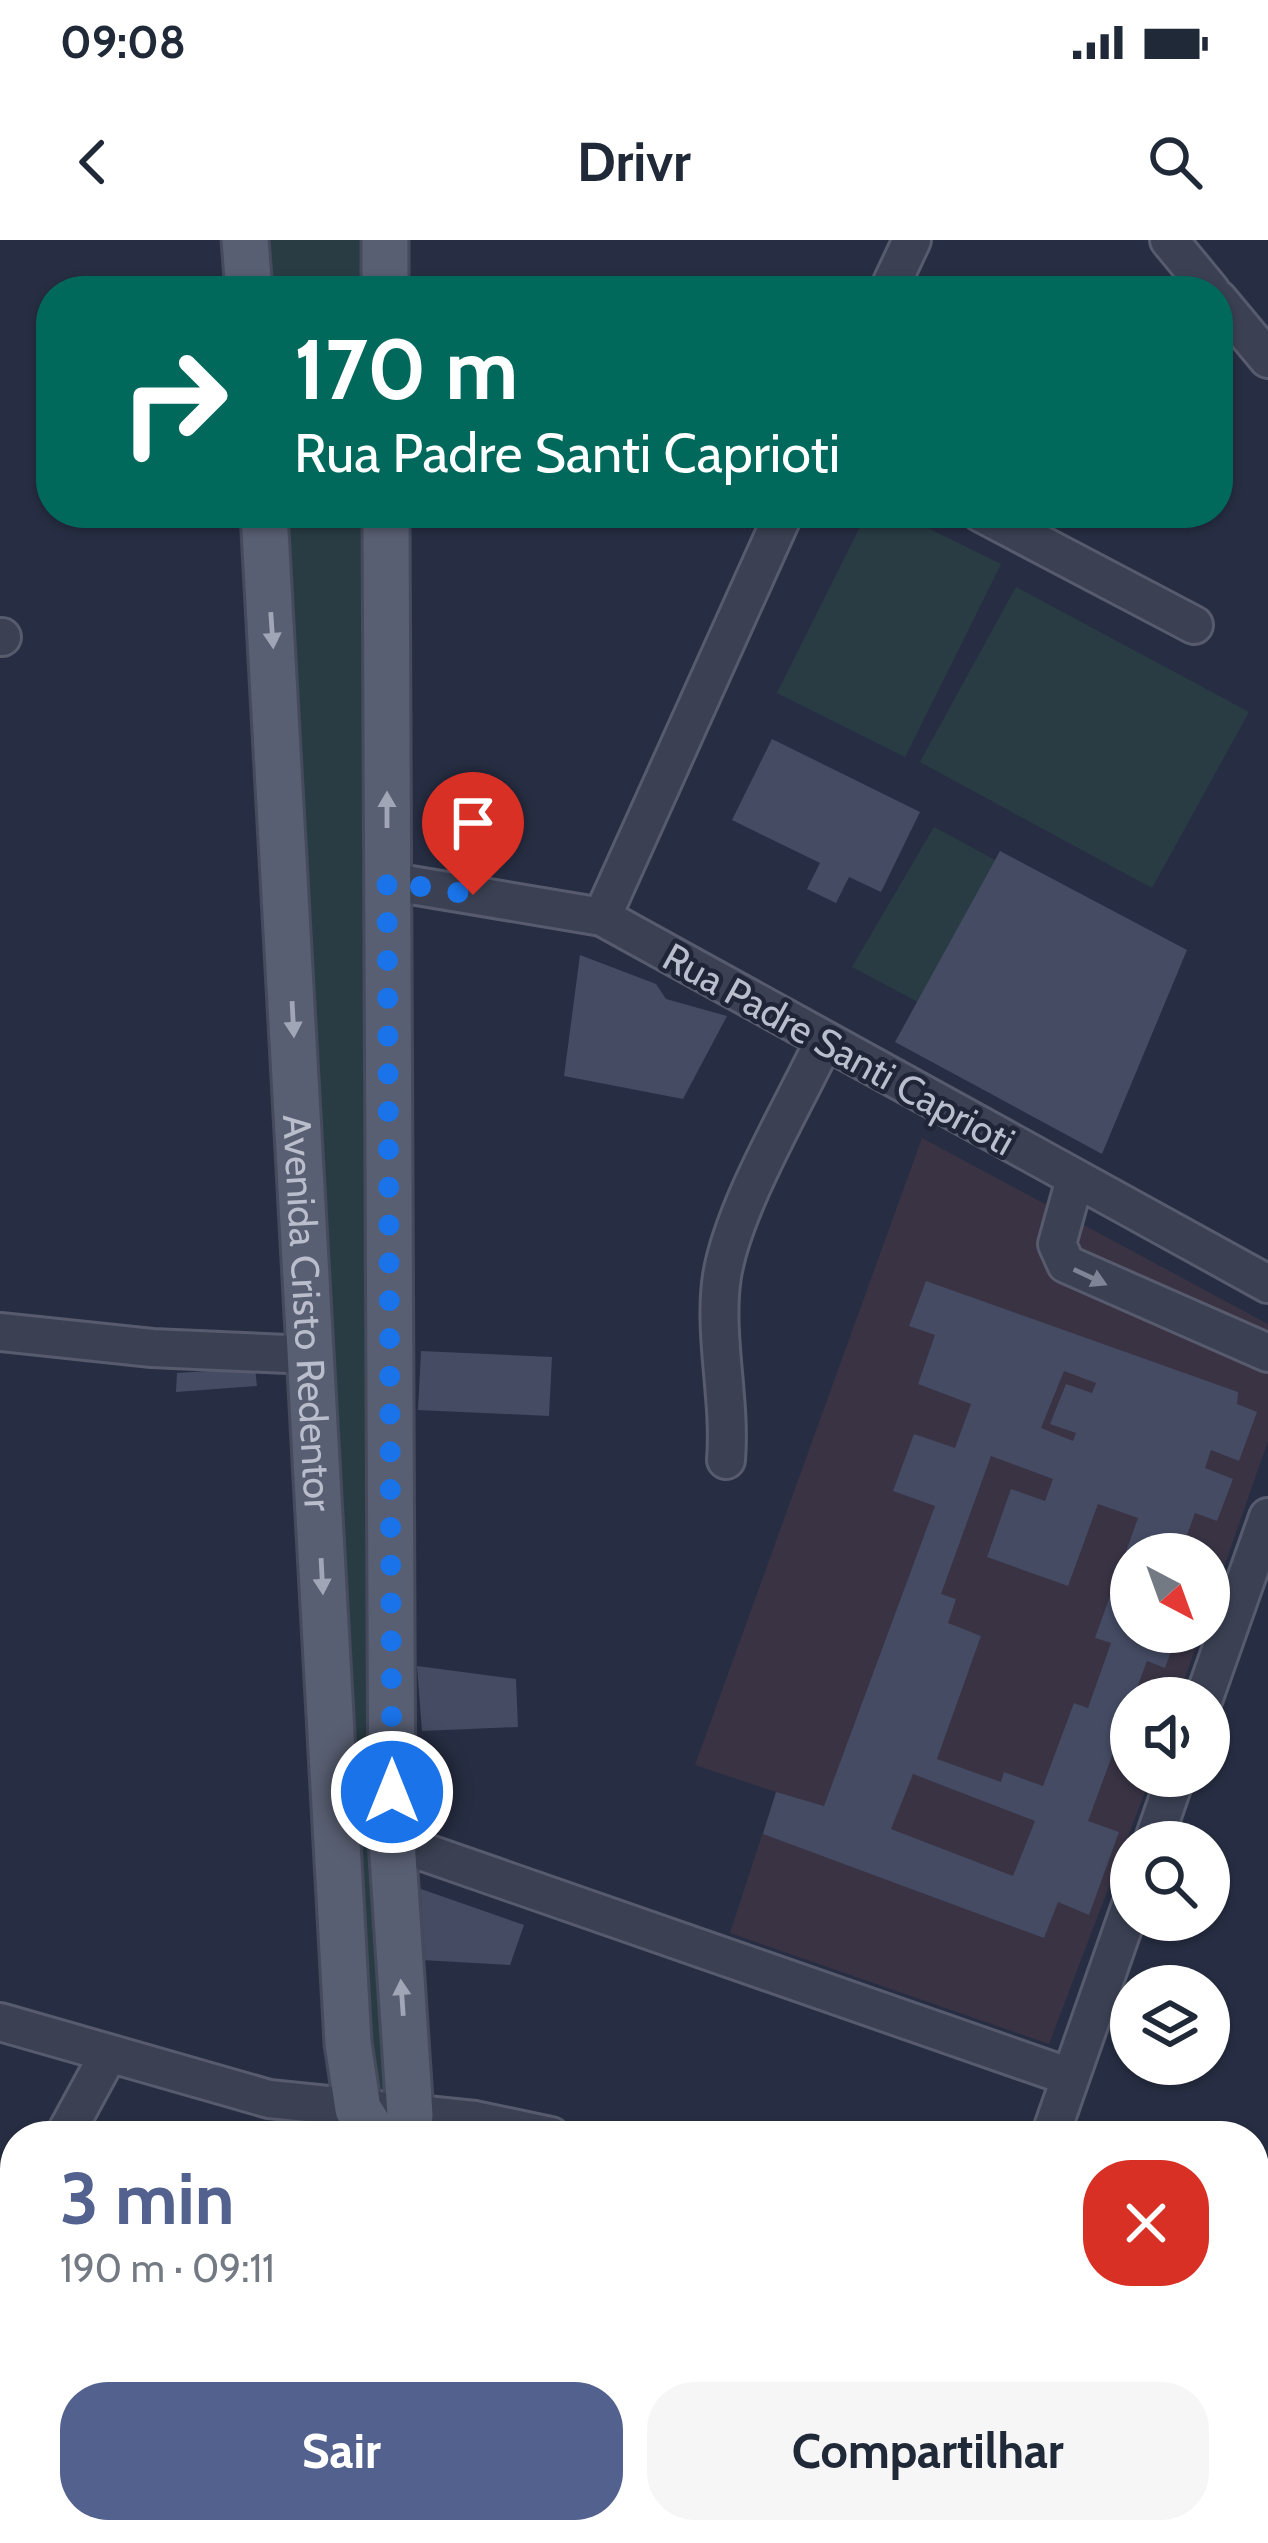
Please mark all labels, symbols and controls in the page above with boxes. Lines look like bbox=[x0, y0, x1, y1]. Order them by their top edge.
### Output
text: 09:08 bbox=[60, 15, 186, 69]
icon: back bbox=[60, 129, 126, 195]
text: Drivr bbox=[577, 129, 691, 195]
icon: search bbox=[1142, 129, 1208, 195]
text: 170 m bbox=[294, 318, 518, 420]
icon: right bbox=[96, 324, 252, 480]
text: Rua Padre Santi Caprioti bbox=[294, 420, 840, 486]
one-way arrow bbox=[263, 612, 282, 649]
pin bbox=[422, 772, 524, 895]
one-way arrow bbox=[377, 790, 396, 828]
icon: arrive bbox=[440, 790, 506, 856]
street label: Rua Padre Santi Caprioti bbox=[655, 932, 1023, 1166]
one-way arrow bbox=[284, 1001, 303, 1039]
street label: Avenida Cristo Redentor bbox=[273, 1113, 343, 1513]
one-way arrow bbox=[1073, 1267, 1108, 1287]
north arrow bbox=[1110, 1533, 1230, 1653]
map controls bbox=[1110, 1533, 1230, 2085]
one-way arrow bbox=[313, 1558, 332, 1596]
button: sound bbox=[1110, 1677, 1230, 1797]
position arrow bbox=[329, 1729, 455, 1855]
button: search bbox=[1110, 1821, 1230, 1941]
button: layers bbox=[1110, 1965, 1230, 2085]
one-way arrow bbox=[393, 1979, 412, 2016]
text: 3 min bbox=[60, 2155, 235, 2242]
button: close bbox=[1083, 2160, 1209, 2286]
text: 190 m · 09:11 bbox=[60, 2244, 275, 2292]
button: Sair bbox=[60, 2382, 623, 2520]
button: Compartilhar bbox=[647, 2382, 1209, 2520]

